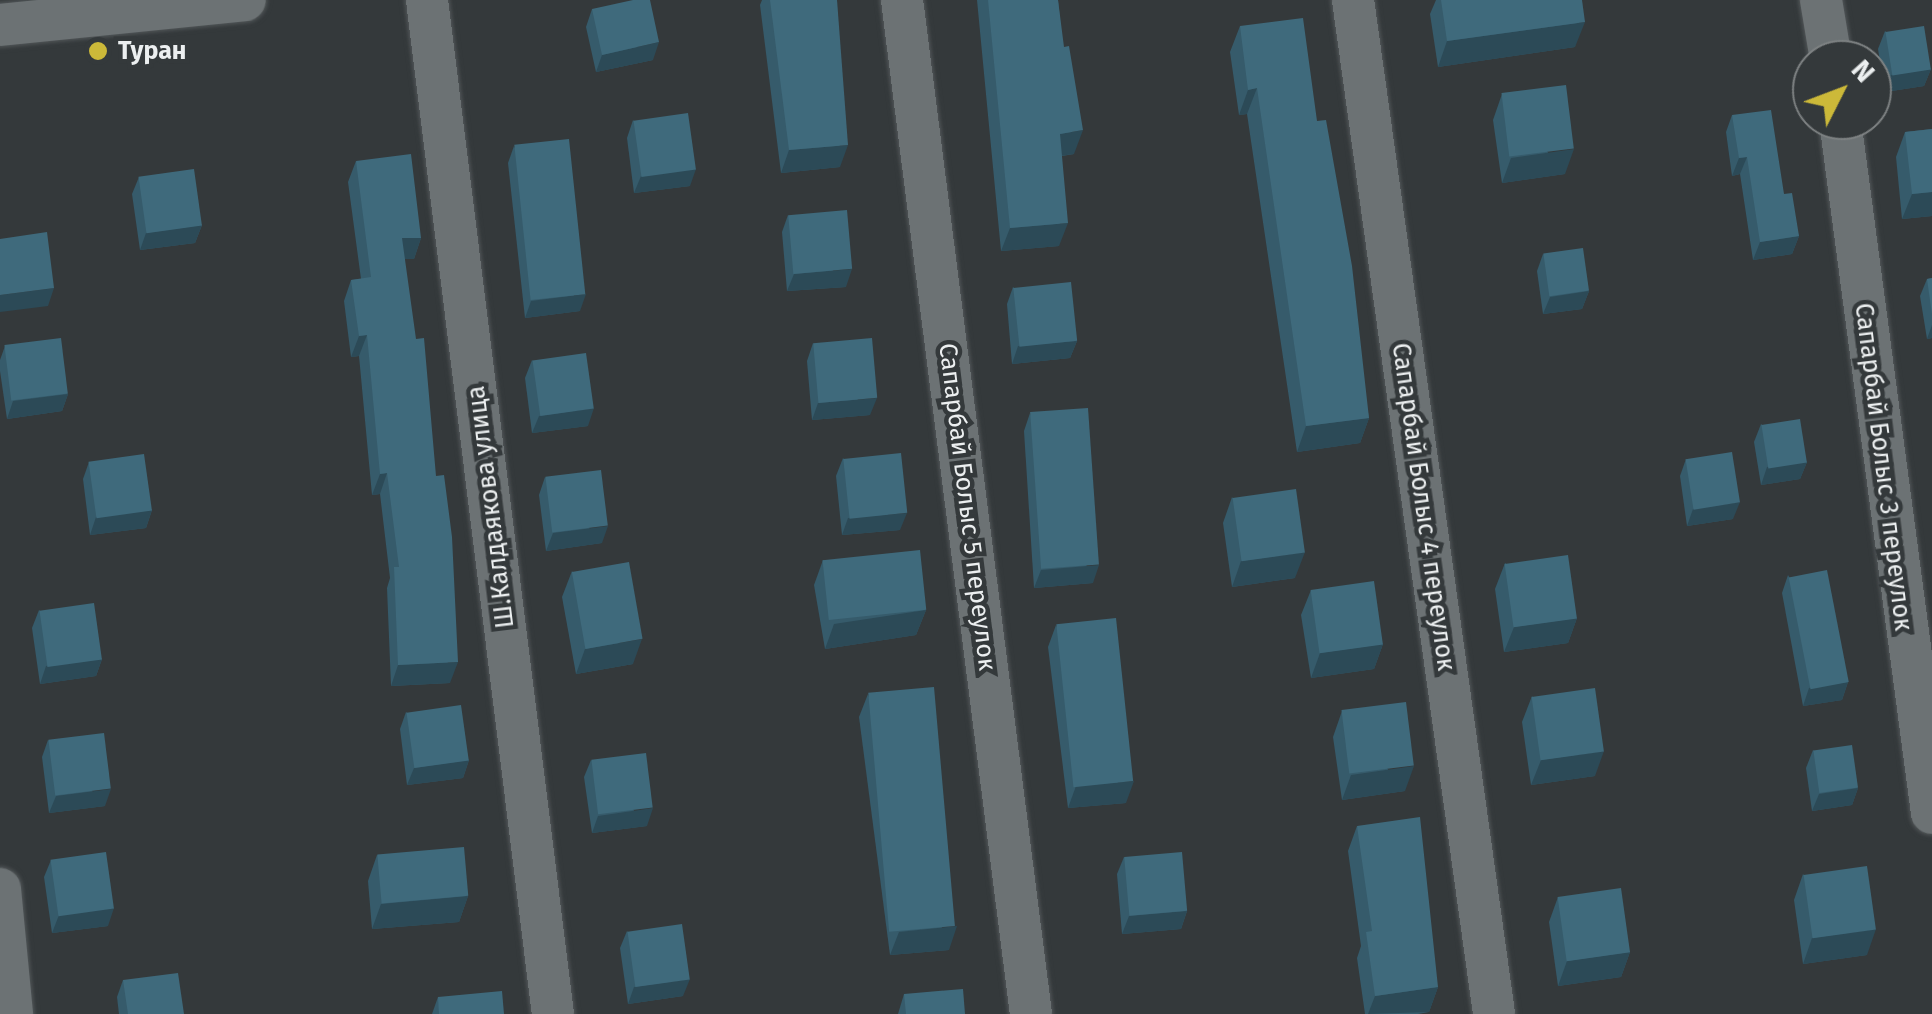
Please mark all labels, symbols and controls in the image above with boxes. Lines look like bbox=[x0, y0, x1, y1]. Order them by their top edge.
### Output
place label: Туран bbox=[118, 36, 186, 66]
marker: Туран bbox=[87, 40, 109, 62]
north arrow bbox=[1792, 40, 1892, 140]
text: N bbox=[1845, 53, 1882, 89]
street label: Сапарбай Болыс 3 переулок bbox=[1848, 301, 1918, 633]
street label: Сапарбай Болыс 5 переулок bbox=[932, 341, 1002, 673]
street label: Сапарбай Болыс 4 переулок bbox=[1385, 341, 1461, 673]
street label: Ш.Калдаякова улица bbox=[461, 384, 521, 630]

